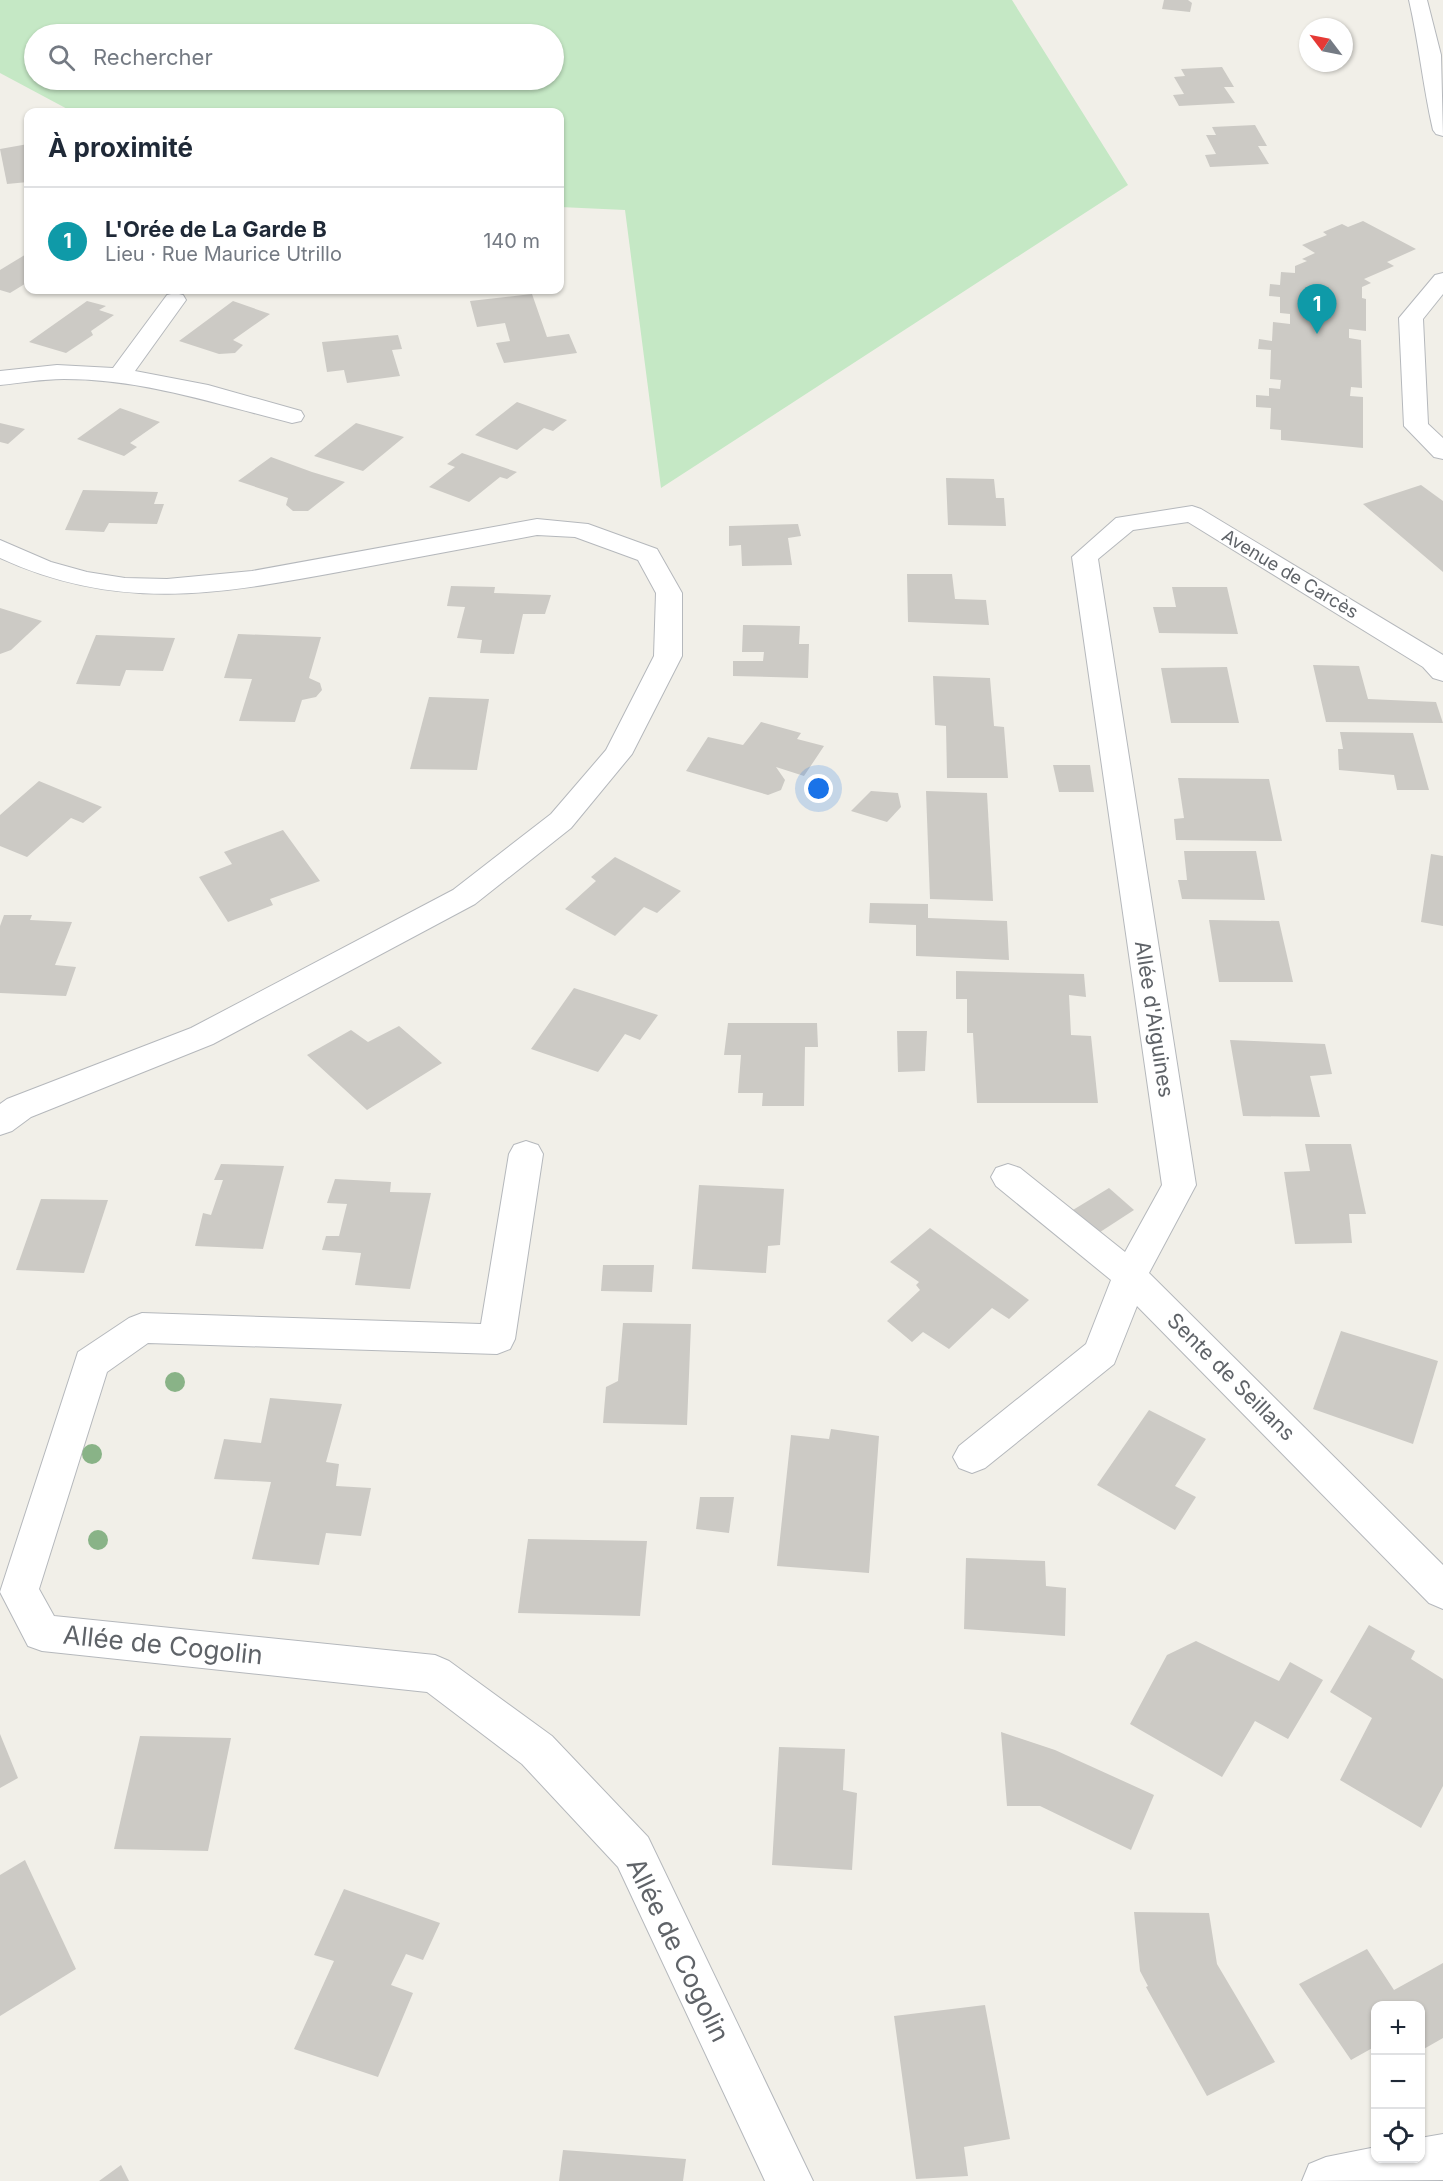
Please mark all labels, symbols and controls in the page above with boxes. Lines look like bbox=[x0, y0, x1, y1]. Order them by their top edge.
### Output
north arrow bbox=[1299, 18, 1353, 72]
search box bbox=[24, 24, 564, 90]
icon: search bbox=[45, 41, 78, 74]
text: Rechercher bbox=[93, 44, 213, 70]
text: À proximité bbox=[48, 132, 193, 163]
text: L'Orée de La Garde B bbox=[105, 216, 327, 242]
text: 1 bbox=[63, 229, 72, 253]
text: 140 m bbox=[483, 229, 540, 253]
text: Lieu · Rue Maurice Utrillo bbox=[105, 242, 342, 266]
pin: 1 bbox=[1298, 284, 1336, 334]
street label: Avenue de Carcès bbox=[1218, 525, 1362, 622]
your location bbox=[804, 774, 833, 803]
street label: Allée d'Aiguines bbox=[1130, 939, 1179, 1099]
street label: Sente de Seillans bbox=[1162, 1308, 1300, 1446]
street label: Allée de Cogolin bbox=[62, 1619, 264, 1670]
street label: Allée de Cogolin bbox=[621, 1853, 736, 2047]
map controls bbox=[1371, 2001, 1425, 2163]
button: + bbox=[1371, 2001, 1425, 2055]
button: − bbox=[1371, 2055, 1425, 2109]
button: locate bbox=[1371, 2109, 1425, 2163]

